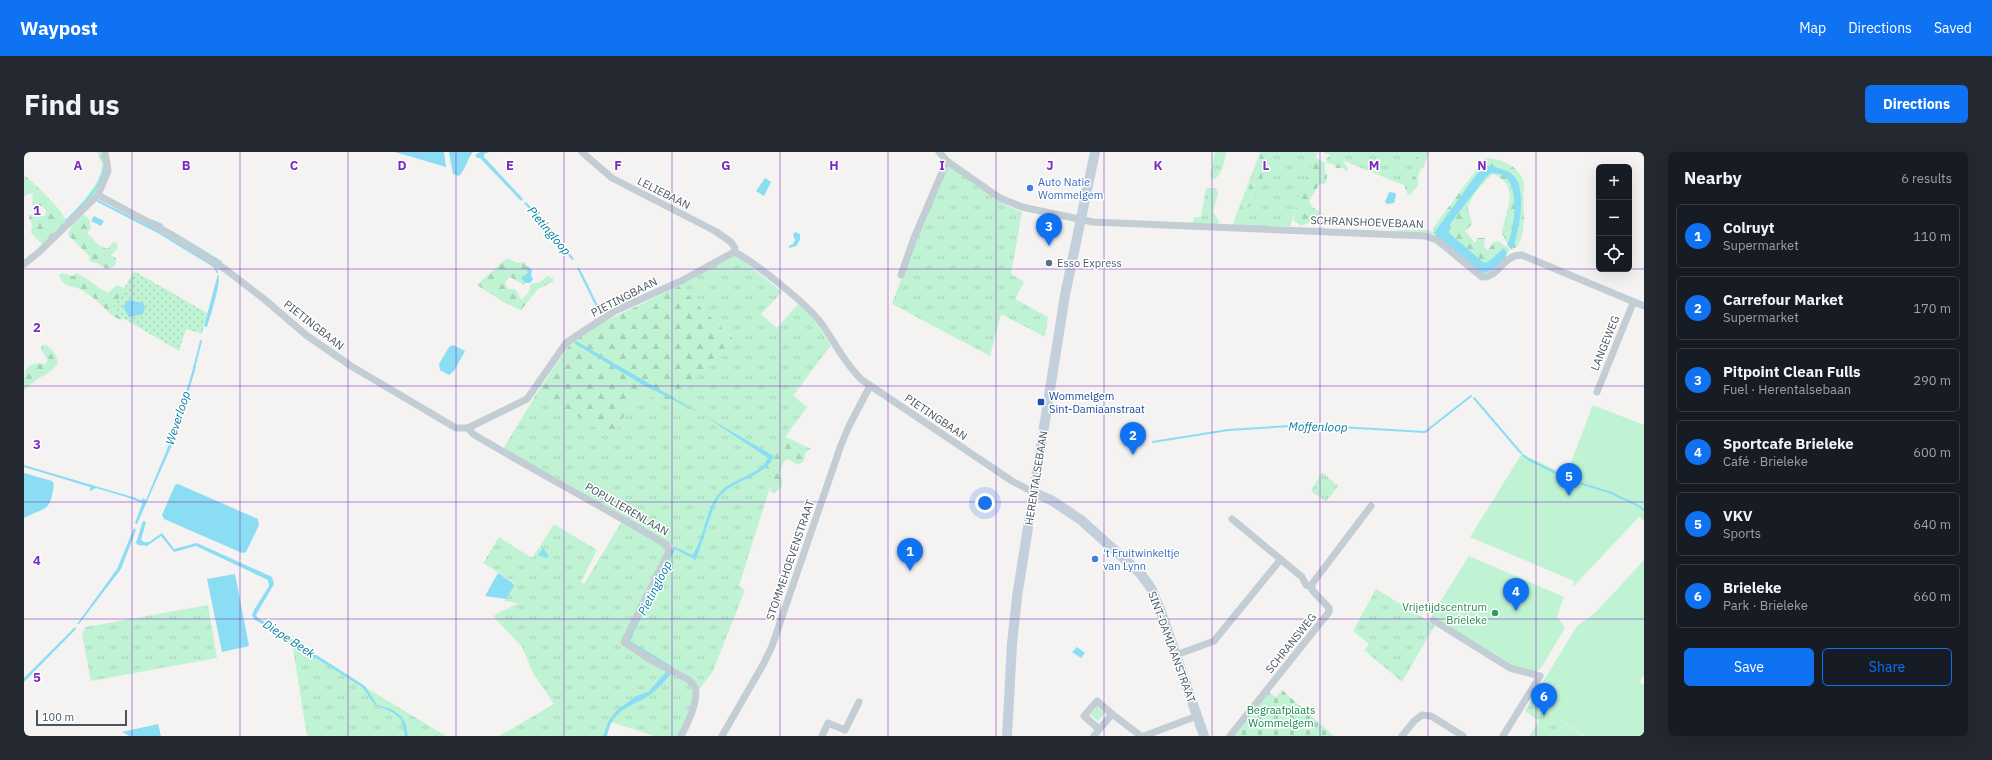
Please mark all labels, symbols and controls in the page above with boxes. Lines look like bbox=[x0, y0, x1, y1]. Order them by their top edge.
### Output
text: Waypost bbox=[20, 16, 98, 40]
text: Map bbox=[1799, 19, 1826, 37]
text: Directions bbox=[1848, 19, 1912, 37]
text: Saved bbox=[1934, 19, 1972, 37]
button: Directions bbox=[1865, 85, 1968, 123]
text: Find us bbox=[24, 86, 120, 123]
text: A bbox=[74, 157, 83, 174]
text: B bbox=[182, 157, 191, 174]
text: C bbox=[290, 157, 299, 174]
text: D bbox=[397, 157, 407, 174]
text: E bbox=[506, 157, 514, 174]
text: F bbox=[614, 157, 622, 174]
text: G bbox=[721, 157, 731, 174]
text: H bbox=[829, 157, 839, 174]
text: I bbox=[939, 157, 945, 174]
text: J bbox=[1046, 157, 1054, 174]
text: K bbox=[1153, 157, 1163, 174]
text: L bbox=[1263, 157, 1270, 174]
text: M bbox=[1369, 157, 1379, 174]
text: N bbox=[1477, 157, 1487, 174]
map controls bbox=[1596, 164, 1632, 272]
button: + bbox=[1596, 164, 1632, 200]
text: Nearby bbox=[1684, 167, 1742, 189]
text: 6 results bbox=[1901, 170, 1952, 187]
street label: LELIEBAAN bbox=[635, 174, 693, 212]
place label: Auto Natie Wommelgem bbox=[1038, 175, 1103, 202]
marker: Auto Natie Wommelgem bbox=[1025, 183, 1035, 193]
button: − bbox=[1596, 200, 1632, 236]
text: 1 bbox=[33, 202, 41, 219]
water label: Pietingloop bbox=[525, 203, 574, 258]
pin: 3 bbox=[1036, 213, 1062, 246]
street label: SCHRANSHOEVEBAAN bbox=[1310, 213, 1424, 231]
text: Colruyt bbox=[1723, 218, 1775, 237]
text: 1 bbox=[1694, 228, 1702, 245]
text: 110 m bbox=[1913, 228, 1951, 245]
button: locate bbox=[1596, 236, 1632, 272]
text: Supermarket bbox=[1723, 237, 1799, 254]
place label: Esso Express bbox=[1057, 256, 1122, 270]
marker: Esso Express bbox=[1044, 258, 1054, 268]
street label: PIETINGBAAN bbox=[588, 274, 660, 320]
text: Carrefour Market bbox=[1723, 290, 1843, 309]
street label: PIETINGBAAN bbox=[281, 297, 347, 353]
text: 2 bbox=[1694, 300, 1702, 317]
text: 170 m bbox=[1913, 300, 1951, 317]
text: Supermarket bbox=[1723, 309, 1799, 326]
street label: LANGEWEG bbox=[1588, 313, 1622, 373]
text: 2 bbox=[33, 319, 41, 336]
text: Pitpoint Clean Fulls bbox=[1723, 362, 1861, 381]
text: 3 bbox=[1694, 372, 1702, 389]
text: 290 m bbox=[1913, 372, 1951, 389]
text: Fuel · Herentalsebaan bbox=[1723, 381, 1851, 398]
water label: Weverloop bbox=[162, 389, 193, 447]
place label: Wommelgem Sint-Damiaanstraat bbox=[1049, 389, 1145, 416]
street label: PIETINGBAAN bbox=[902, 391, 970, 443]
marker: Wommelgem Sint-Damiaanstraat bbox=[1036, 397, 1046, 407]
water label: Moffenloop bbox=[1288, 418, 1348, 435]
pin: 2 bbox=[1120, 422, 1146, 455]
street label: HERENTALSEBAAN bbox=[1022, 430, 1050, 526]
text: Sportcafe Brieleke bbox=[1723, 434, 1854, 453]
text: 3 bbox=[33, 436, 41, 453]
text: 4 bbox=[1694, 444, 1702, 461]
text: 600 m bbox=[1913, 444, 1951, 461]
text: Café · Brieleke bbox=[1723, 453, 1808, 470]
pin: 5 bbox=[1556, 463, 1582, 496]
street label: POPULIERENLAAN bbox=[583, 479, 671, 539]
your location bbox=[975, 493, 995, 513]
street label: STOMMEHOEVENSTRAAT bbox=[763, 497, 817, 622]
text: VKV bbox=[1723, 506, 1753, 525]
text: 5 bbox=[1694, 516, 1702, 533]
text: 640 m bbox=[1913, 516, 1951, 533]
text: Sports bbox=[1723, 525, 1761, 542]
pin: 1 bbox=[897, 538, 923, 571]
place label: 't Fruitwinkeltje van Lynn bbox=[1103, 546, 1180, 573]
text: 4 bbox=[33, 552, 41, 569]
marker: 't Fruitwinkeltje van Lynn bbox=[1090, 554, 1100, 564]
water label: Pietingloop bbox=[634, 558, 675, 618]
pin: 4 bbox=[1503, 578, 1529, 611]
text: Brieleke bbox=[1723, 578, 1781, 597]
text: 6 bbox=[1694, 588, 1702, 605]
text: 660 m bbox=[1913, 588, 1951, 605]
street label: SINT-DAMIAANSTRAAT bbox=[1145, 589, 1199, 705]
text: Park · Brieleke bbox=[1723, 597, 1808, 614]
place label: Vrijetijdscentrum Brieleke bbox=[1402, 600, 1487, 627]
marker: Vrijetijdscentrum Brieleke bbox=[1490, 608, 1500, 618]
street label: SCHRANSWEG bbox=[1263, 610, 1319, 676]
water label: Diepe Beek bbox=[260, 616, 319, 661]
button: Save bbox=[1684, 648, 1814, 686]
button: Share bbox=[1822, 648, 1952, 686]
text: 5 bbox=[33, 669, 41, 686]
pin: 6 bbox=[1531, 683, 1557, 716]
park label: Begraafplaats Wommelgem bbox=[1247, 703, 1315, 730]
scale bar bbox=[36, 708, 127, 727]
text: 100 m bbox=[42, 710, 74, 724]

